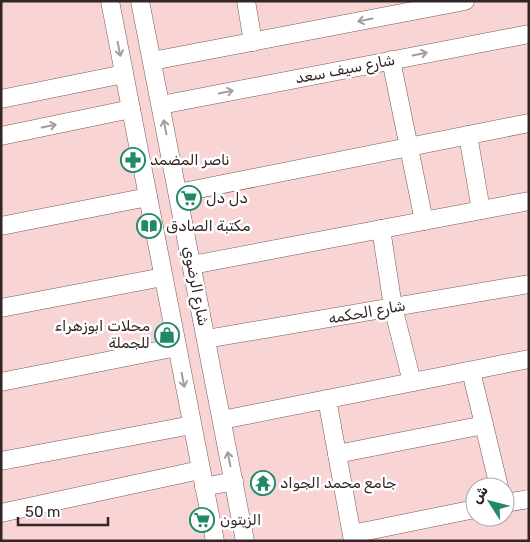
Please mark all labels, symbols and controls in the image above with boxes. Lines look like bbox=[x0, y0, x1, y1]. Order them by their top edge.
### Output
one-way arrow bbox=[358, 16, 374, 26]
one-way arrow bbox=[115, 41, 125, 57]
one-way arrow bbox=[411, 49, 427, 59]
street label: شارع سيف سعد bbox=[294, 51, 397, 89]
one-way arrow bbox=[217, 87, 233, 97]
one-way arrow bbox=[41, 120, 57, 130]
one-way arrow bbox=[160, 120, 169, 136]
pharmacy icon: ناصر المضمد bbox=[120, 147, 146, 173]
place label: ناصر المضمد bbox=[150, 151, 230, 169]
supermarket icon: دل دل bbox=[176, 185, 202, 211]
place label: دل دل bbox=[206, 189, 248, 207]
library icon: مكتبة الصادق bbox=[136, 213, 162, 239]
place label: مكتبة الصادق bbox=[166, 217, 250, 235]
street label: شارع الرضوي bbox=[177, 245, 213, 328]
street label: شارع الحكمه bbox=[327, 296, 407, 330]
place label: محلات ابوزهراء للجملة bbox=[54, 317, 150, 352]
shop icon: محلات ابوزهراء للجملة bbox=[154, 322, 180, 348]
one-way arrow bbox=[179, 372, 189, 388]
one-way arrow bbox=[224, 451, 234, 467]
temple icon: جامع محمد الجواد bbox=[250, 470, 276, 496]
place label: جامع محمد الجواد bbox=[280, 474, 397, 494]
north arrow bbox=[465, 477, 515, 527]
text: ش bbox=[468, 482, 492, 507]
scale bar bbox=[18, 494, 108, 526]
text: 50 m bbox=[25, 503, 60, 521]
supermarket icon: الزيتون bbox=[189, 507, 215, 533]
place label: الزيتون bbox=[220, 511, 261, 529]

